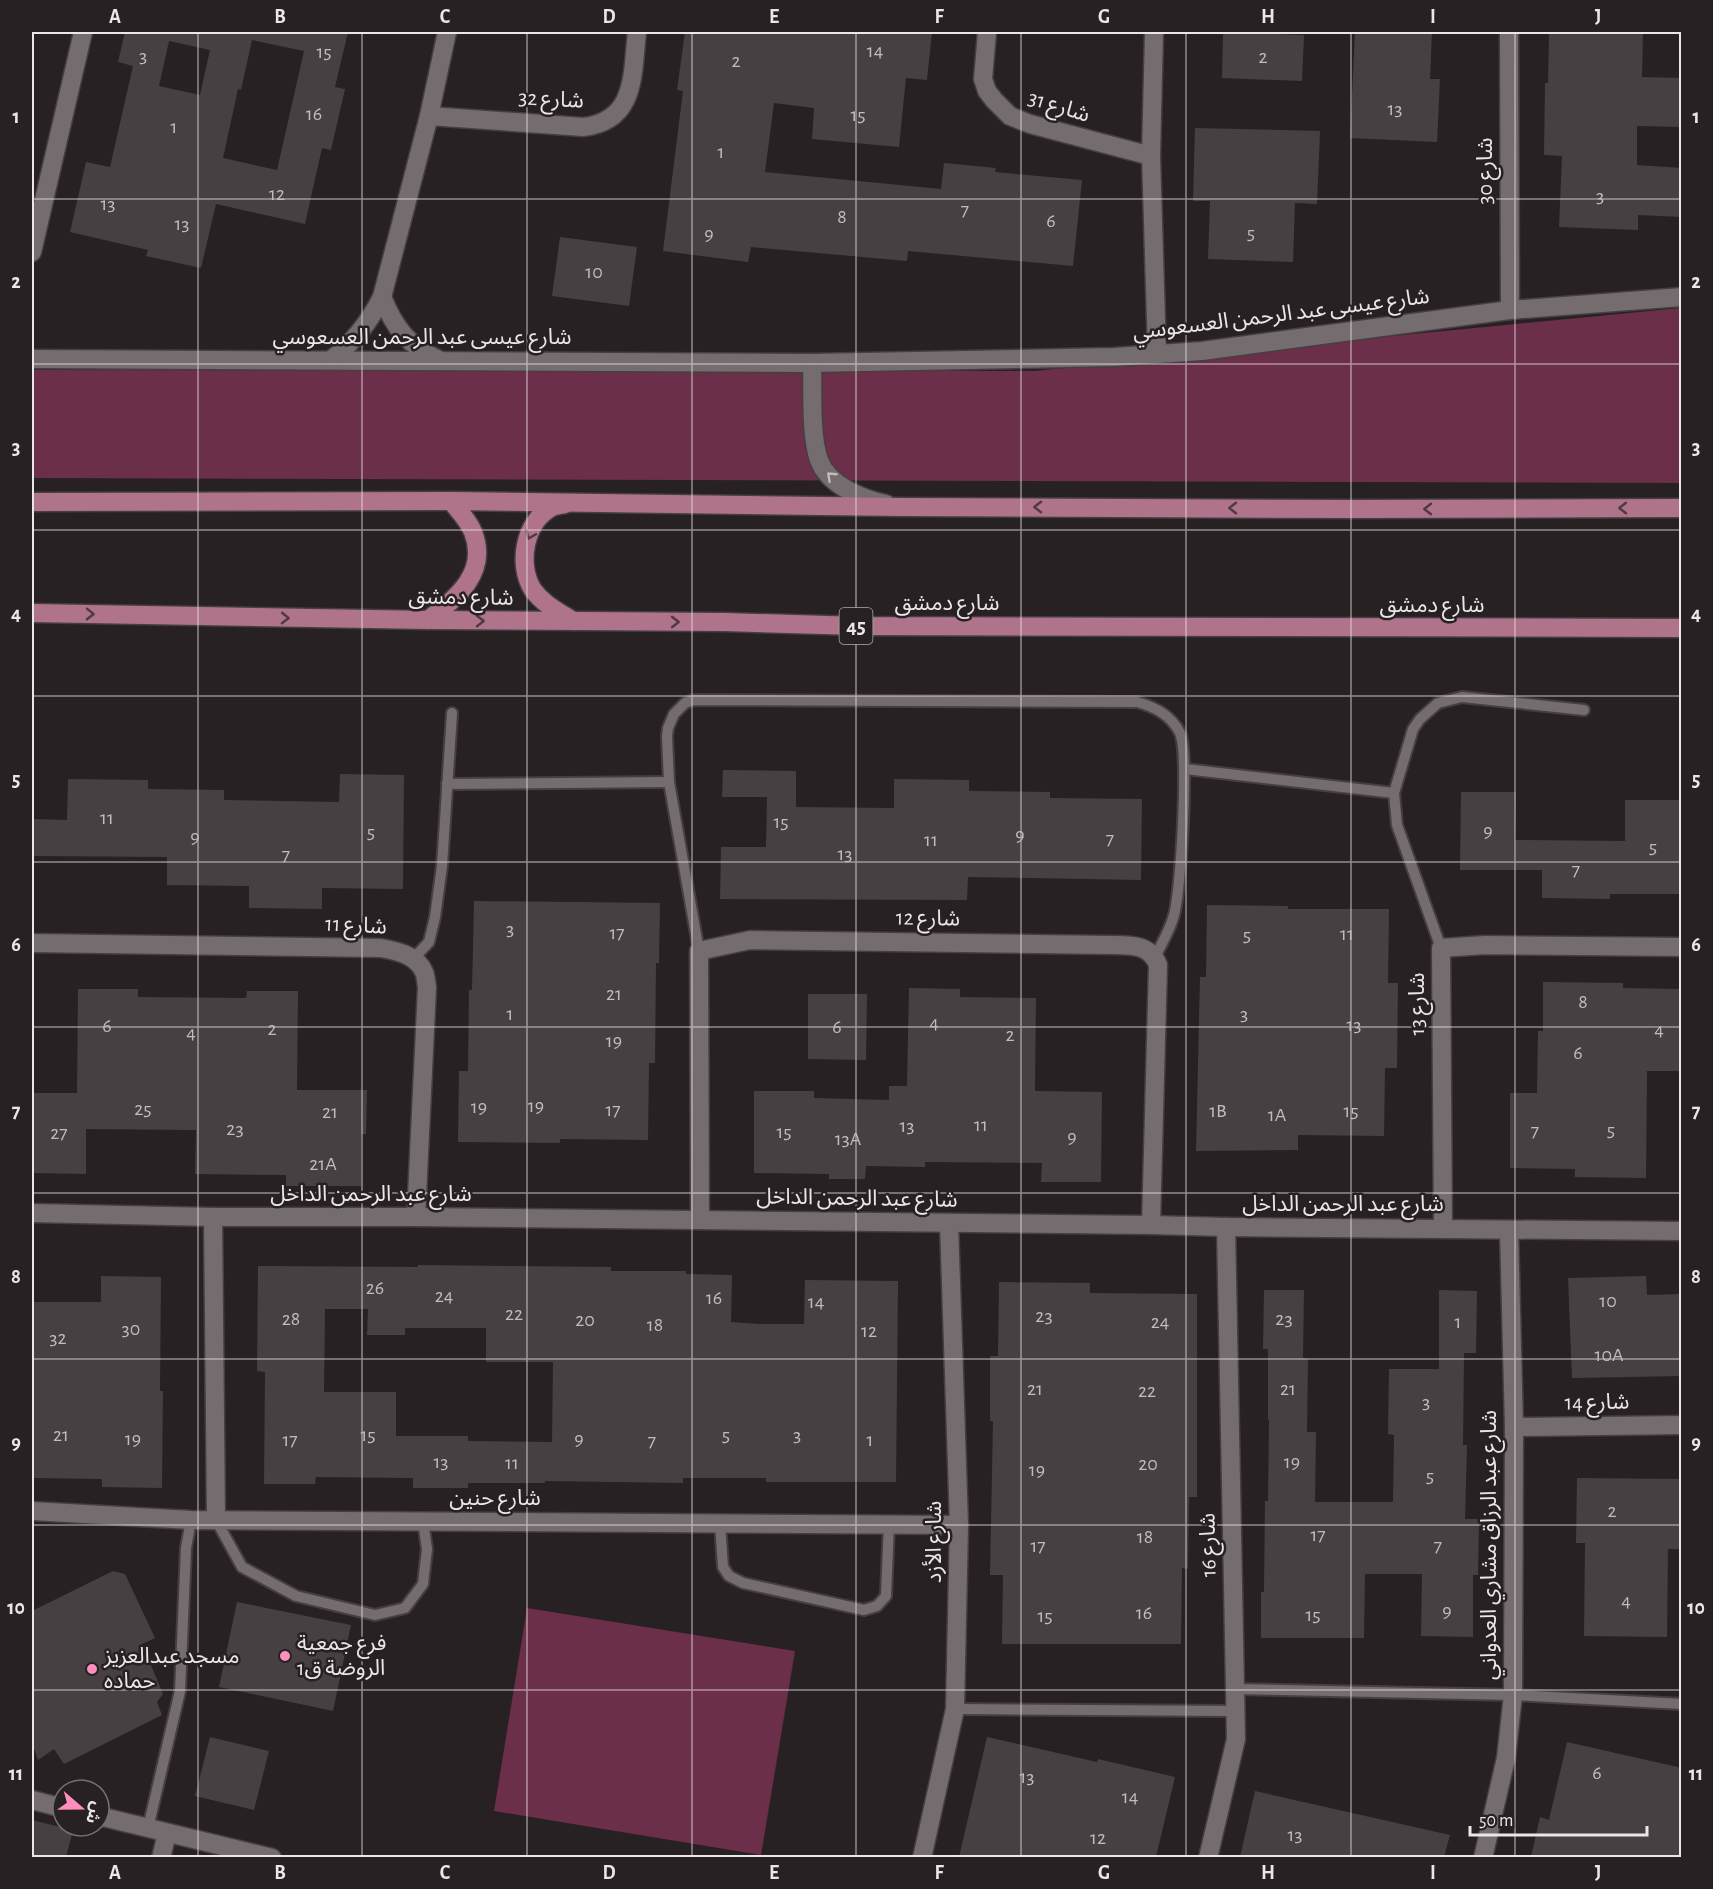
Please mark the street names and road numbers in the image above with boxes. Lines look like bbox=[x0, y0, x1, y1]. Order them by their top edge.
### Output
street label: شارع 32 bbox=[517, 86, 584, 117]
street label: شارع 31 bbox=[1024, 86, 1092, 131]
street label: شارع 30 bbox=[1474, 137, 1501, 205]
street label: شارع عيسى عبد الرحمن العسعوسي bbox=[1131, 285, 1431, 348]
street label: شارع عيسى عبد الرحمن العسعوسي bbox=[273, 326, 571, 353]
street label: شارع دمشق bbox=[408, 585, 514, 614]
street label: شارع دمشق bbox=[894, 592, 1000, 619]
street label: شارع دمشق bbox=[1379, 594, 1485, 621]
road number: 45 bbox=[840, 608, 872, 644]
street label: شارع 12 bbox=[896, 906, 960, 935]
street label: شارع 11 bbox=[324, 912, 387, 943]
street label: شارع 13 bbox=[1406, 972, 1433, 1036]
street label: شارع عبد الرحمن الداخل bbox=[270, 1183, 472, 1210]
street label: شارع عبد الرحمن الداخل bbox=[756, 1185, 958, 1216]
street label: شارع عبد الرحمن الداخل bbox=[1242, 1193, 1444, 1220]
street label: شارع 14 bbox=[1564, 1390, 1630, 1419]
street label: شارع عبد الرزاق مشاري العدواني bbox=[1478, 1410, 1505, 1680]
street label: شارع حنين bbox=[449, 1487, 541, 1514]
street label: شارع الأزد bbox=[922, 1501, 950, 1583]
street label: شارع 16 bbox=[1196, 1513, 1225, 1577]

